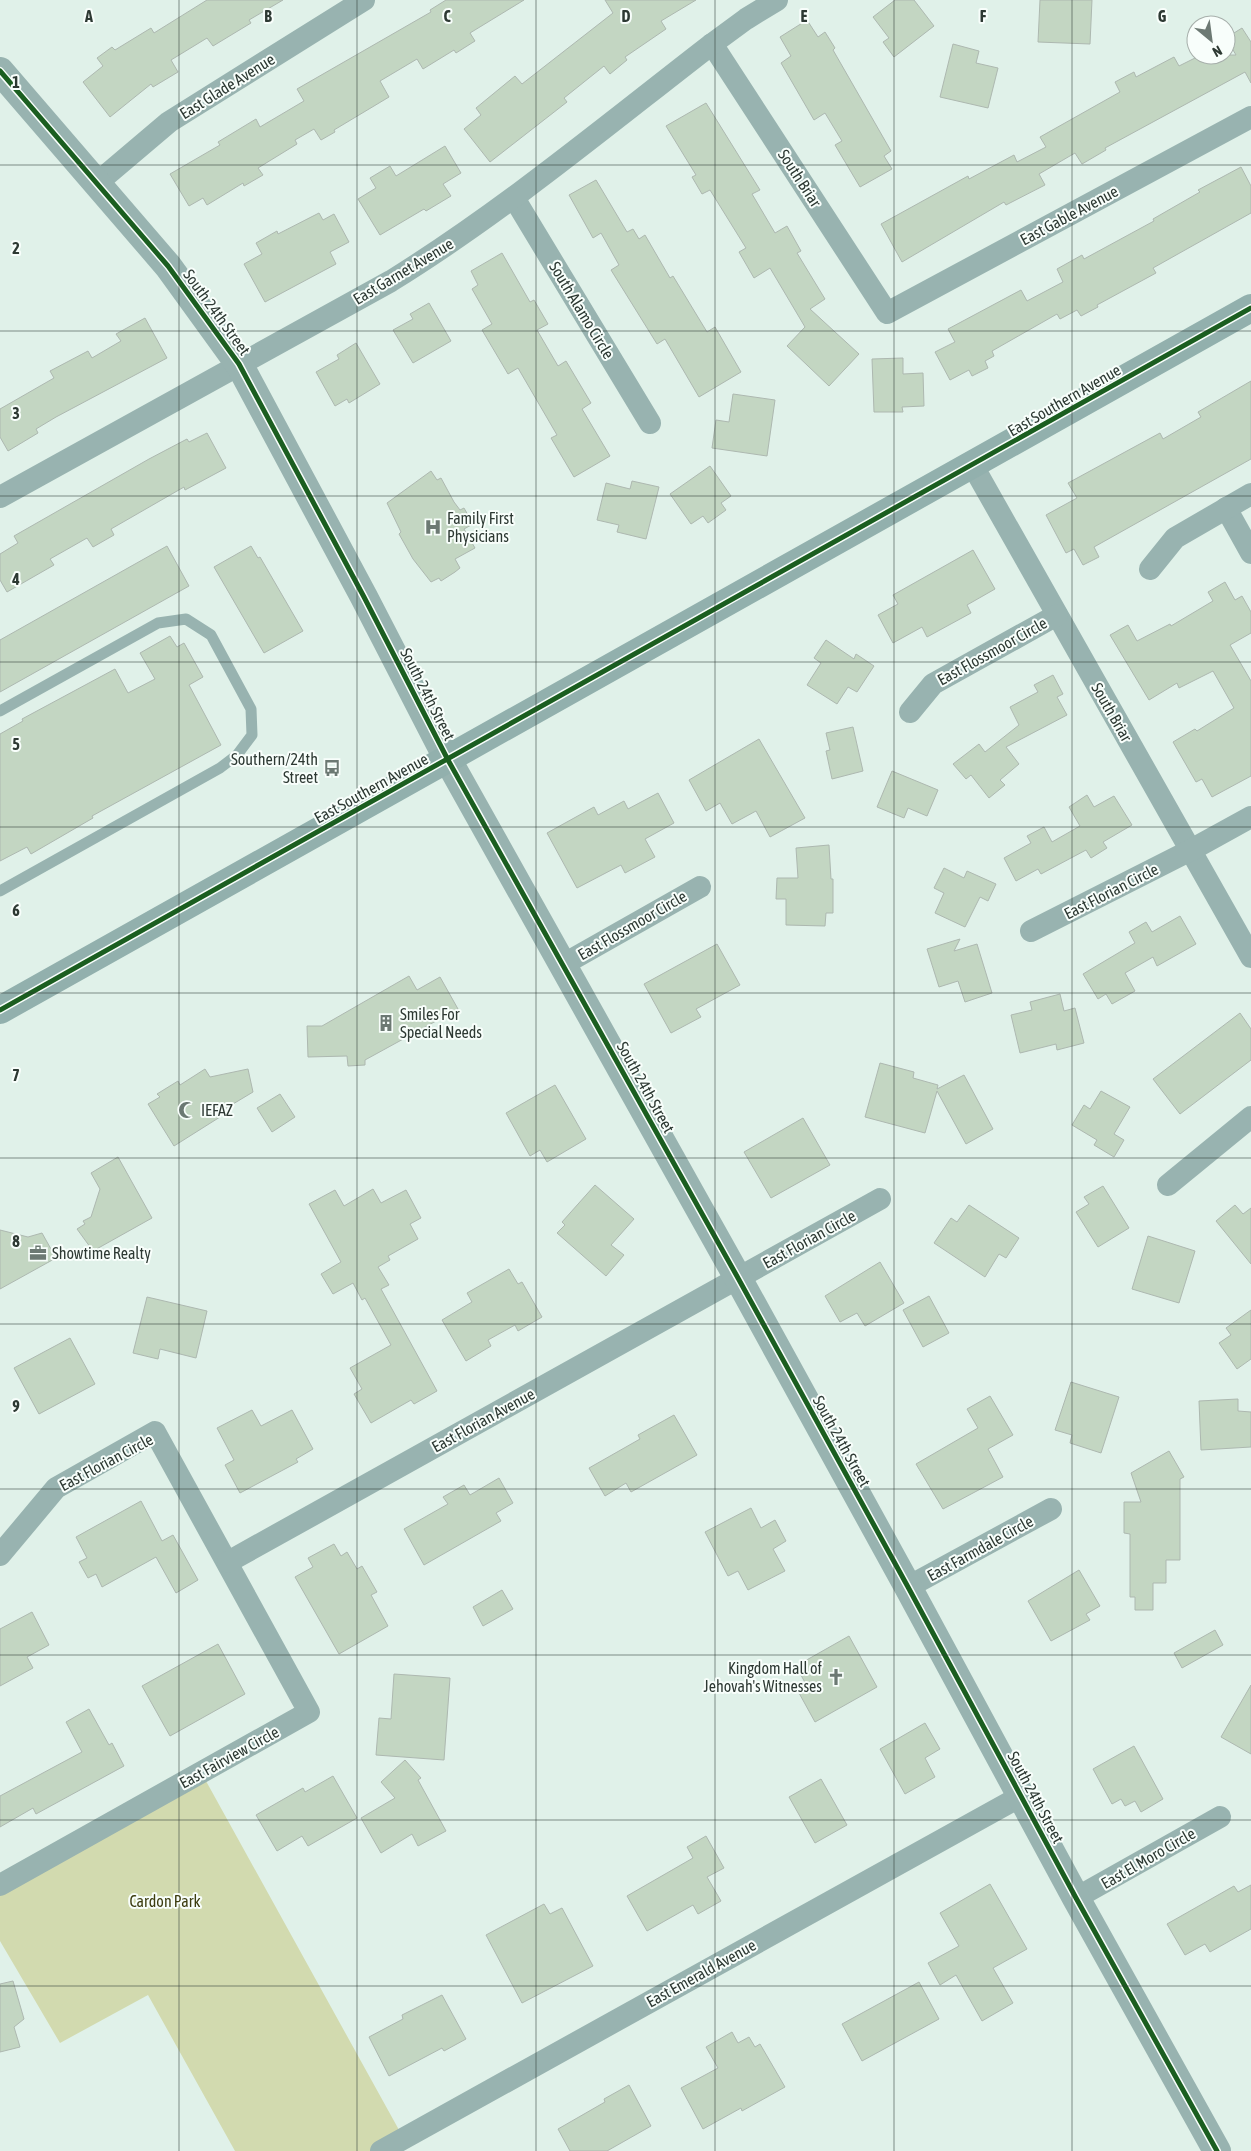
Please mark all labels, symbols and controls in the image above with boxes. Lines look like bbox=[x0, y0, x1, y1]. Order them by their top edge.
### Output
text: A bbox=[84, 7, 93, 25]
text: B bbox=[264, 7, 272, 25]
text: C bbox=[443, 7, 451, 25]
text: D bbox=[622, 7, 631, 25]
text: E bbox=[801, 7, 808, 25]
text: F bbox=[980, 7, 987, 25]
text: G bbox=[1158, 7, 1167, 25]
north arrow bbox=[1186, 15, 1236, 65]
text: N bbox=[1210, 42, 1225, 60]
street label: East Glade Avenue bbox=[176, 50, 278, 122]
text: 1 bbox=[12, 73, 20, 91]
street label: South Briar bbox=[775, 146, 825, 210]
street label: East Gable Avenue bbox=[1017, 182, 1121, 248]
street label: East Garnet Avenue bbox=[350, 234, 456, 308]
text: 2 bbox=[12, 239, 20, 257]
street label: South Alamo Circle bbox=[546, 258, 618, 362]
street label: South 24th Street bbox=[180, 266, 254, 359]
street label: East Southern Avenue bbox=[1004, 360, 1124, 440]
text: 3 bbox=[12, 404, 20, 422]
place label: Family First Physicians bbox=[447, 509, 514, 546]
hospital icon: Family First Physicians bbox=[423, 517, 443, 537]
text: 4 bbox=[11, 570, 20, 588]
street label: East Flossmoor Circle bbox=[934, 613, 1050, 689]
street label: South 24th Street bbox=[397, 645, 459, 744]
street label: South Briar bbox=[1088, 679, 1136, 745]
text: 5 bbox=[12, 735, 20, 753]
street label: East Southern Avenue bbox=[311, 749, 431, 827]
place label: Southern/24th Street bbox=[231, 750, 318, 786]
bus stop icon: Southern/24th Street bbox=[322, 758, 342, 778]
street label: East Florian Circle bbox=[1061, 860, 1161, 922]
street label: East Flossmoor Circle bbox=[575, 887, 689, 963]
text: 6 bbox=[12, 901, 20, 919]
place label: Smiles For Special Needs bbox=[400, 1005, 482, 1042]
building icon: Smiles For Special Needs bbox=[376, 1013, 396, 1033]
street label: South 24th Street bbox=[614, 1038, 679, 1136]
text: 7 bbox=[12, 1066, 20, 1084]
mosque icon: IEFAZ bbox=[177, 1100, 197, 1120]
place label: IEFAZ bbox=[201, 1101, 233, 1119]
street label: East Florian Circle bbox=[759, 1206, 859, 1272]
text: 8 bbox=[12, 1232, 20, 1250]
office icon: Showtime Realty bbox=[28, 1243, 48, 1263]
place label: Showtime Realty bbox=[52, 1244, 151, 1263]
street label: East Florian Avenue bbox=[428, 1384, 538, 1456]
street label: South 24th Street bbox=[810, 1392, 875, 1490]
text: 9 bbox=[12, 1397, 20, 1415]
street label: East Florian Circle bbox=[56, 1430, 156, 1494]
street label: East Farmdale Circle bbox=[924, 1512, 1036, 1584]
place label: Kingdom Hall of Jehovah's Witnesses bbox=[704, 1659, 823, 1695]
church icon: Kingdom Hall of Jehovah's Witnesses bbox=[826, 1667, 846, 1687]
street label: East Fairview Circle bbox=[176, 1722, 282, 1792]
street label: South 24th Street bbox=[1004, 1748, 1068, 1846]
street label: East El Moro Circle bbox=[1098, 1824, 1198, 1892]
park label: Cardon Park bbox=[129, 1892, 201, 1910]
street label: East Emerald Avenue bbox=[643, 1935, 759, 2011]

